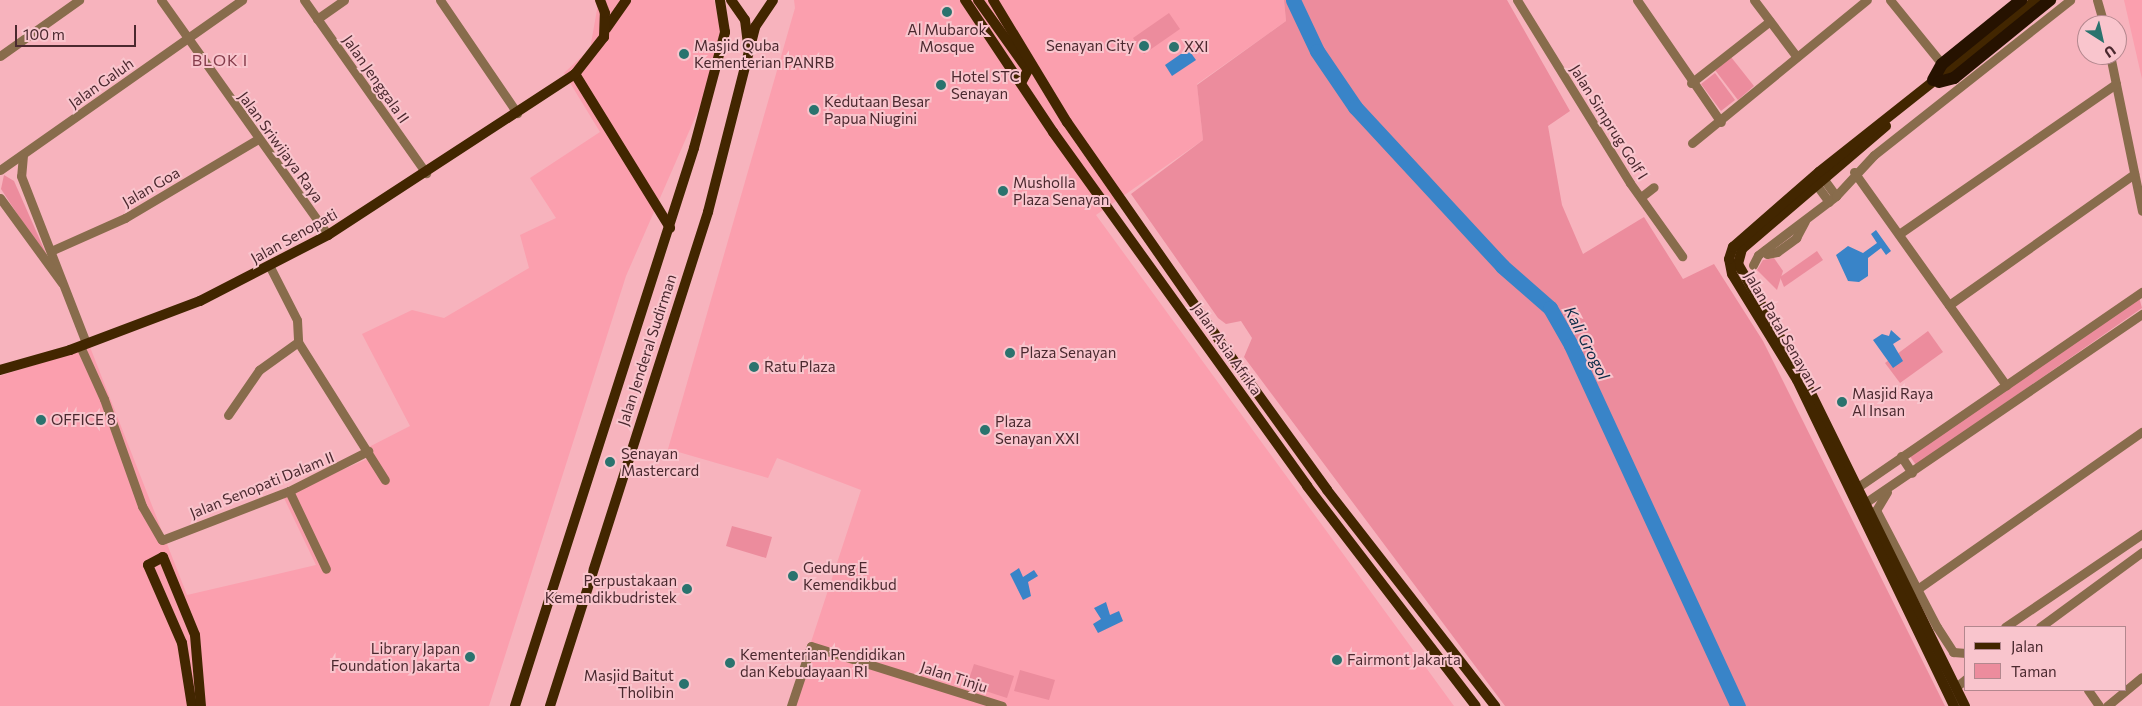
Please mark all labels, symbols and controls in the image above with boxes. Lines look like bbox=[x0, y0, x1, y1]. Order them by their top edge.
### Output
marker: Al Mubarok Mosque bbox=[941, 6, 953, 18]
scale bar bbox=[18, 15, 139, 47]
north arrow bbox=[2077, 15, 2127, 65]
place label: Al Mubarok Mosque bbox=[907, 20, 987, 55]
text: 100 m bbox=[23, 25, 65, 43]
street label: Jalan Jenggala II bbox=[339, 32, 413, 126]
place label: Masjid Quba Kementerian PANRB bbox=[694, 36, 834, 71]
place label: Senayan City bbox=[1046, 37, 1134, 55]
place label: XXI bbox=[1184, 38, 1209, 56]
marker: Senayan City bbox=[1138, 40, 1150, 52]
marker: XXI bbox=[1168, 41, 1180, 53]
text: U bbox=[2101, 42, 2119, 62]
marker: Masjid Quba Kementerian PANRB bbox=[678, 48, 690, 60]
district label: BLOK I bbox=[191, 50, 249, 70]
street label: Jalan Galuh bbox=[65, 54, 137, 112]
street label: Jalan Simprug Golf I bbox=[1566, 61, 1652, 183]
place label: Hotel STC Senayan bbox=[951, 67, 1020, 102]
marker: Hotel STC Senayan bbox=[935, 79, 947, 91]
street label: Jalan Sriwijaya Raya bbox=[235, 88, 327, 206]
place label: Kedutaan Besar Papua Niugini bbox=[824, 92, 930, 127]
marker: Kedutaan Besar Papua Niugini bbox=[808, 104, 820, 116]
street label: Jalan Goa bbox=[119, 163, 183, 211]
place label: Musholla Plaza Senayan bbox=[1013, 173, 1109, 208]
marker: Musholla Plaza Senayan bbox=[997, 185, 1009, 197]
street label: Jalan Senopati bbox=[248, 205, 340, 267]
street label: Jalan Patal Senayan I bbox=[1741, 268, 1825, 396]
street label: Jalan Jenderal Sudirman bbox=[614, 272, 680, 428]
street label: Jalan Asia Afrika bbox=[1188, 299, 1266, 399]
water label: Kali Grogol bbox=[1560, 303, 1614, 383]
place label: Plaza Senayan bbox=[1020, 344, 1116, 362]
marker: Plaza Senayan bbox=[1004, 347, 1016, 359]
place label: Ratu Plaza bbox=[764, 358, 836, 376]
marker: Ratu Plaza bbox=[748, 361, 760, 373]
place label: Masjid Raya Al Insan bbox=[1852, 384, 1933, 419]
marker: Masjid Raya Al Insan bbox=[1836, 396, 1848, 408]
place label: OFFICE 8 bbox=[51, 411, 116, 429]
place label: Plaza Senayan XXI bbox=[995, 412, 1079, 447]
marker: OFFICE 8 bbox=[35, 414, 47, 426]
marker: Plaza Senayan XXI bbox=[979, 424, 991, 436]
place label: Senayan Mastercard bbox=[621, 444, 699, 479]
street label: Jalan Senopati Dalam II bbox=[187, 448, 337, 522]
marker: Senayan Mastercard bbox=[603, 455, 617, 469]
place label: Gedung E Kemendikbud bbox=[803, 558, 897, 593]
marker: Gedung E Kemendikbud bbox=[787, 570, 799, 582]
place label: Perpustakaan Kemendikbudristek bbox=[545, 571, 677, 606]
marker: Perpustakaan Kemendikbudristek bbox=[681, 583, 693, 595]
legend bbox=[1964, 626, 2127, 691]
text: Jalan bbox=[2011, 637, 2043, 655]
place label: Library Japan Foundation Jakarta bbox=[331, 639, 460, 674]
place label: Kementerian Pendidikan dan Kebudayaan RI bbox=[740, 645, 905, 680]
marker: Library Japan Foundation Jakarta bbox=[464, 651, 476, 663]
place label: Fairmont Jakarta bbox=[1347, 651, 1461, 669]
marker: Fairmont Jakarta bbox=[1331, 654, 1343, 666]
marker: Kementerian Pendidikan dan Kebudayaan RI bbox=[724, 657, 736, 669]
street label: Jalan Tinju bbox=[918, 658, 990, 696]
text: Taman bbox=[2011, 662, 2057, 680]
place label: Masjid Baitut Tholibin bbox=[584, 666, 674, 701]
marker: Masjid Baitut Tholibin bbox=[678, 678, 690, 690]

